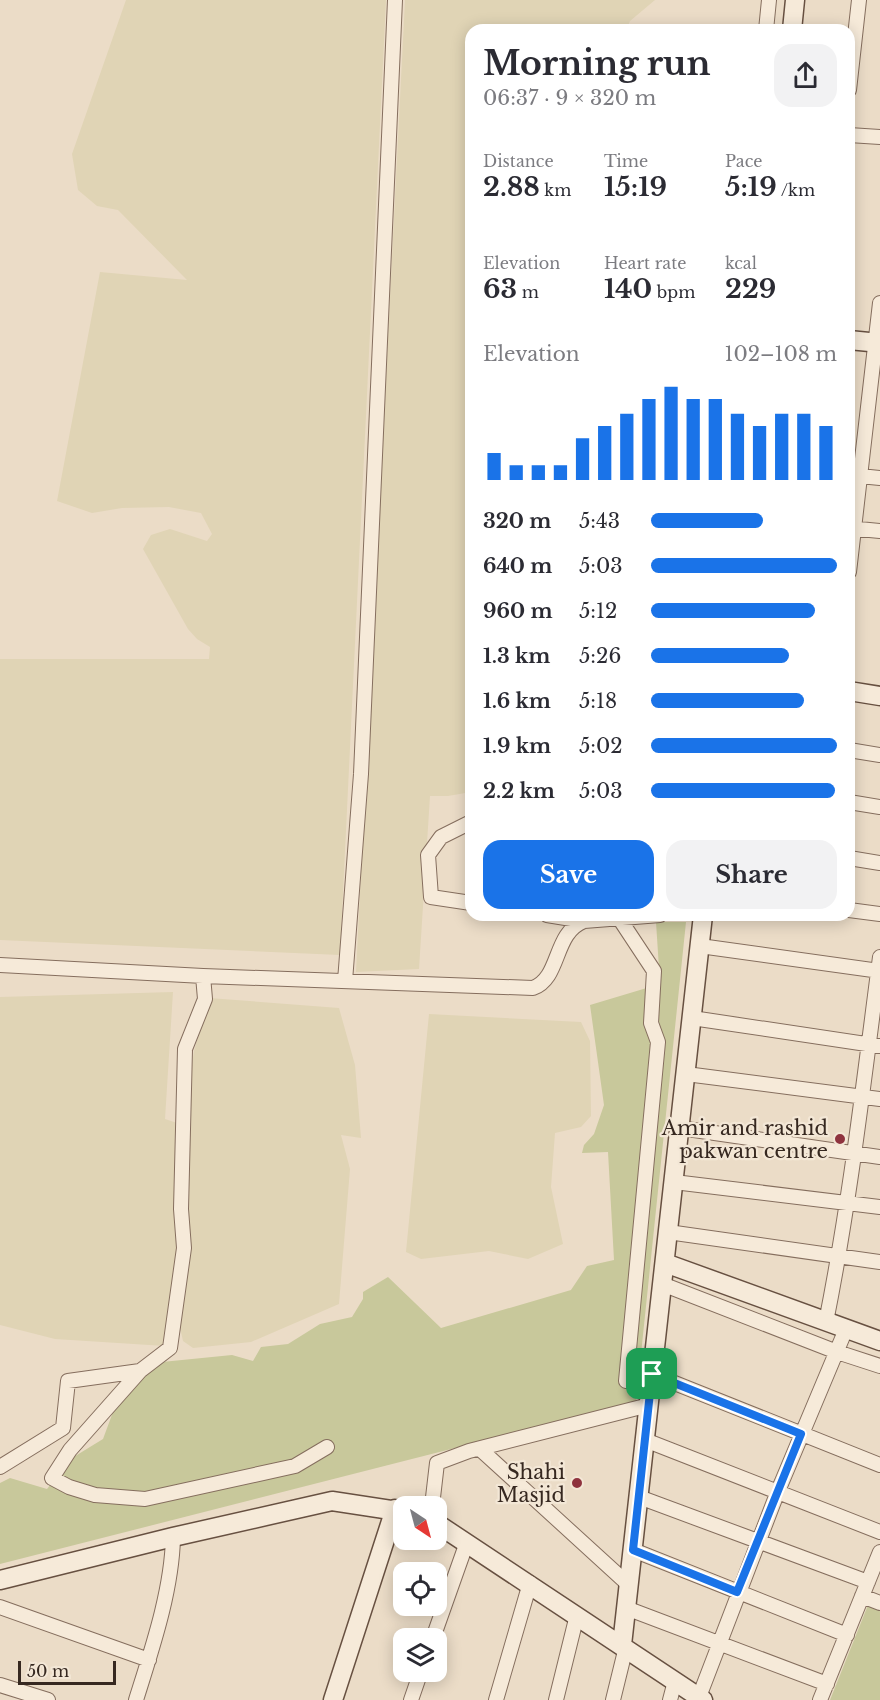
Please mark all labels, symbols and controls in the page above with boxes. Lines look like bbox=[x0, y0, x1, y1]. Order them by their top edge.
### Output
text: Morning run bbox=[483, 43, 711, 84]
button: share bbox=[774, 44, 837, 107]
text: 06:37 · 9 × 320 m bbox=[483, 86, 656, 110]
text: Distance bbox=[483, 151, 554, 171]
text: Time bbox=[604, 151, 648, 171]
text: Pace bbox=[725, 151, 762, 171]
text: 2.88 bbox=[483, 171, 540, 203]
text: 15:19 bbox=[604, 171, 667, 203]
text: 5:19 bbox=[725, 171, 777, 203]
text: km bbox=[540, 180, 571, 200]
text: /km bbox=[777, 180, 815, 200]
text: Elevation bbox=[483, 253, 560, 273]
text: Heart rate bbox=[604, 253, 686, 273]
text: kcal bbox=[725, 253, 757, 273]
text: 63 bbox=[483, 273, 517, 305]
text: 140 bbox=[604, 273, 652, 305]
text: 229 bbox=[725, 273, 776, 305]
text: m bbox=[517, 282, 539, 302]
text: bpm bbox=[652, 282, 695, 302]
text: Elevation bbox=[483, 342, 580, 366]
text: 102–108 m bbox=[724, 342, 837, 366]
text: 320 m bbox=[483, 509, 551, 533]
text: 5:43 bbox=[579, 509, 620, 533]
text: 640 m bbox=[483, 554, 552, 578]
text: 5:03 bbox=[579, 554, 623, 578]
text: 960 m bbox=[483, 599, 553, 623]
text: 5:12 bbox=[579, 599, 617, 623]
text: 1.3 km bbox=[483, 644, 550, 668]
text: 5:26 bbox=[579, 644, 621, 668]
text: 1.6 km bbox=[483, 689, 551, 713]
text: 5:18 bbox=[579, 689, 617, 713]
text: 1.9 km bbox=[483, 734, 551, 758]
text: 5:02 bbox=[579, 734, 623, 758]
text: 2.2 km bbox=[483, 779, 555, 803]
text: 5:03 bbox=[579, 779, 623, 803]
button: Save bbox=[483, 840, 654, 909]
button: Share bbox=[666, 840, 837, 909]
place label: Amir and rashid pakwan centre bbox=[661, 1116, 828, 1163]
marker: Amir and rashid pakwan centre bbox=[833, 1132, 847, 1146]
pin bbox=[626, 1348, 677, 1399]
icon: arrive bbox=[635, 1357, 668, 1390]
place label: Shahi Masjid bbox=[497, 1460, 565, 1507]
marker: Shahi Masjid bbox=[570, 1476, 584, 1490]
north arrow bbox=[393, 1496, 447, 1550]
map controls bbox=[393, 1496, 447, 1682]
button: locate bbox=[393, 1562, 447, 1616]
button: layers bbox=[393, 1628, 447, 1682]
scale bar bbox=[18, 1658, 116, 1686]
text: 50 m bbox=[27, 1661, 69, 1681]

